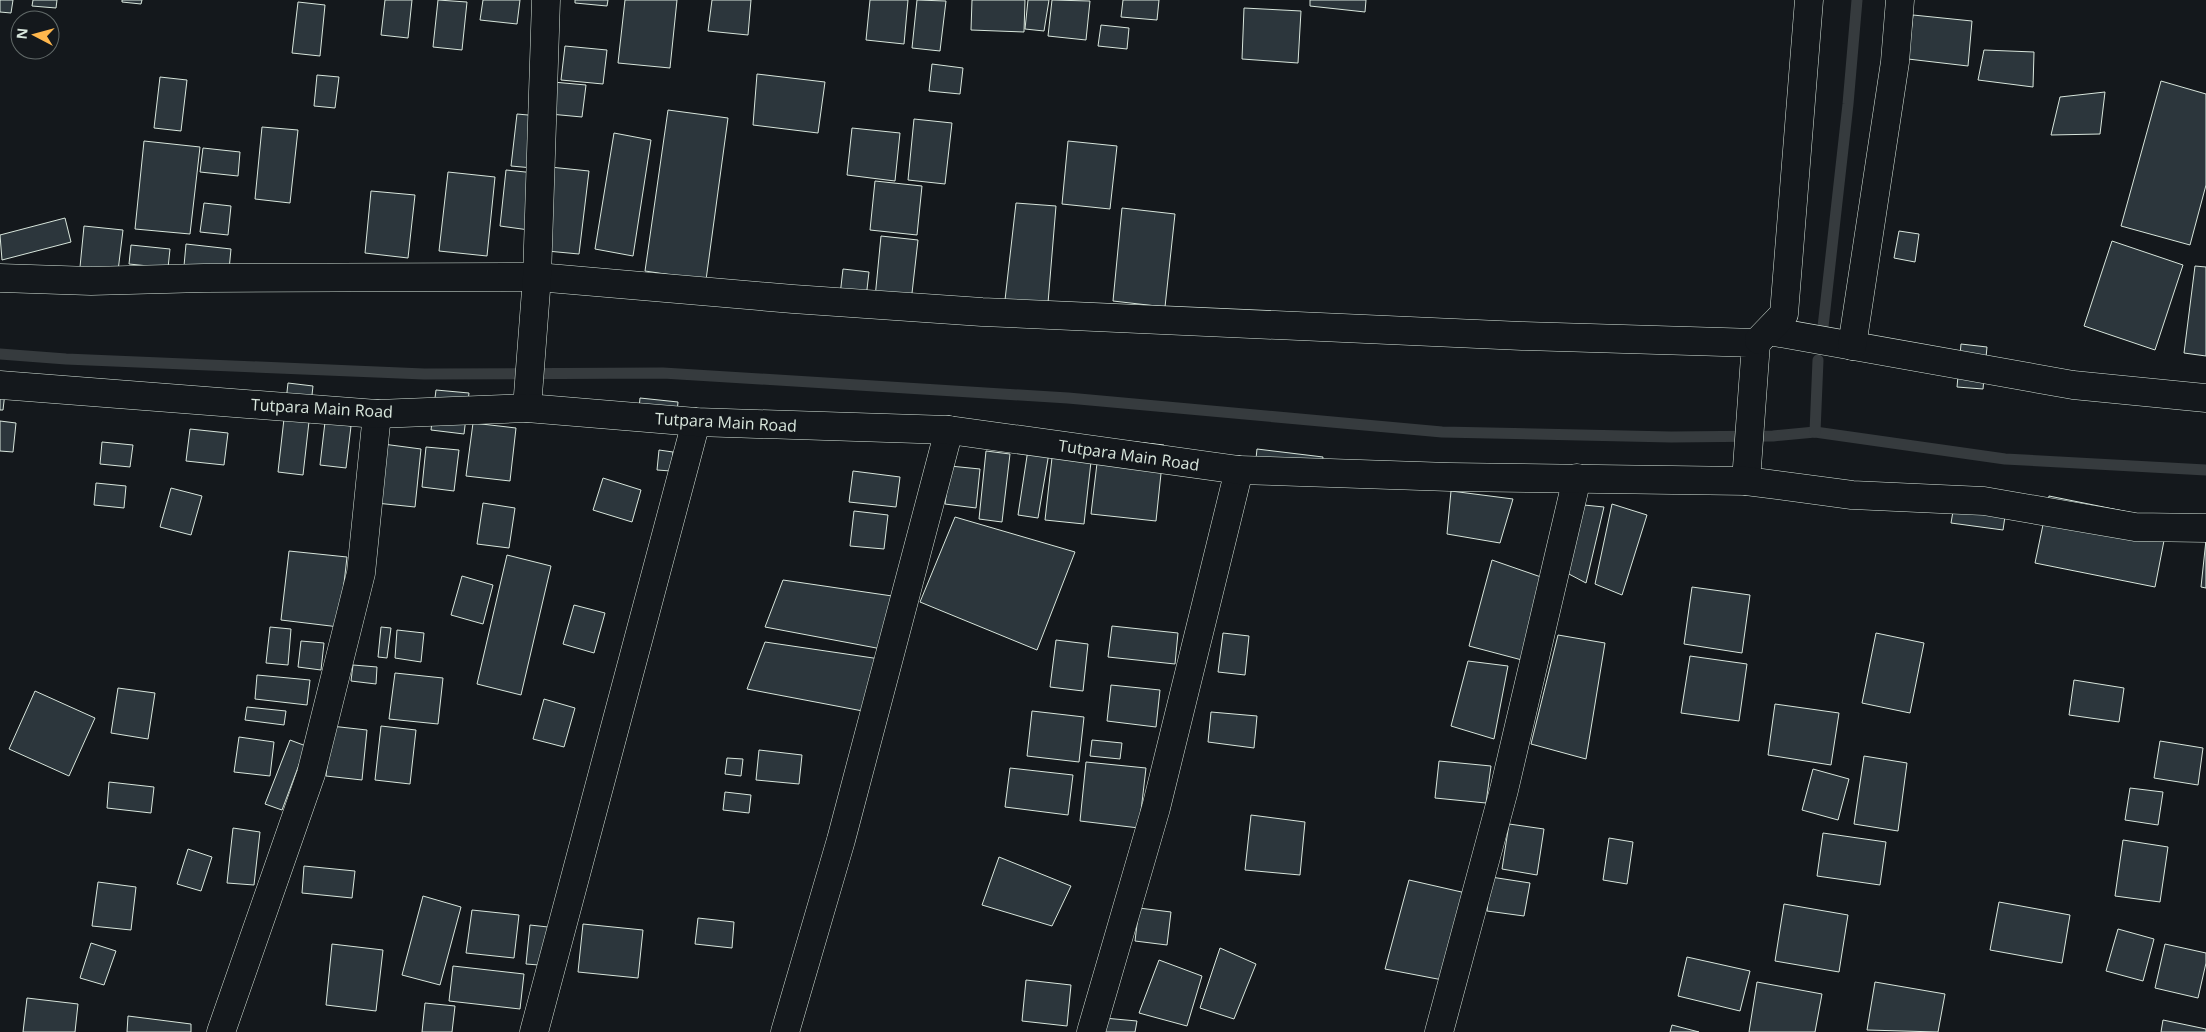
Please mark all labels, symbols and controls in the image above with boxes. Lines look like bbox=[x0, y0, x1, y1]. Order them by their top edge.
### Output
north arrow bbox=[10, 10, 60, 60]
text: N bbox=[12, 27, 32, 40]
street label: Tutpara Main Road bbox=[250, 393, 394, 423]
street label: Tutpara Main Road bbox=[654, 407, 798, 437]
street label: Tutpara Main Road bbox=[1057, 434, 1201, 476]

